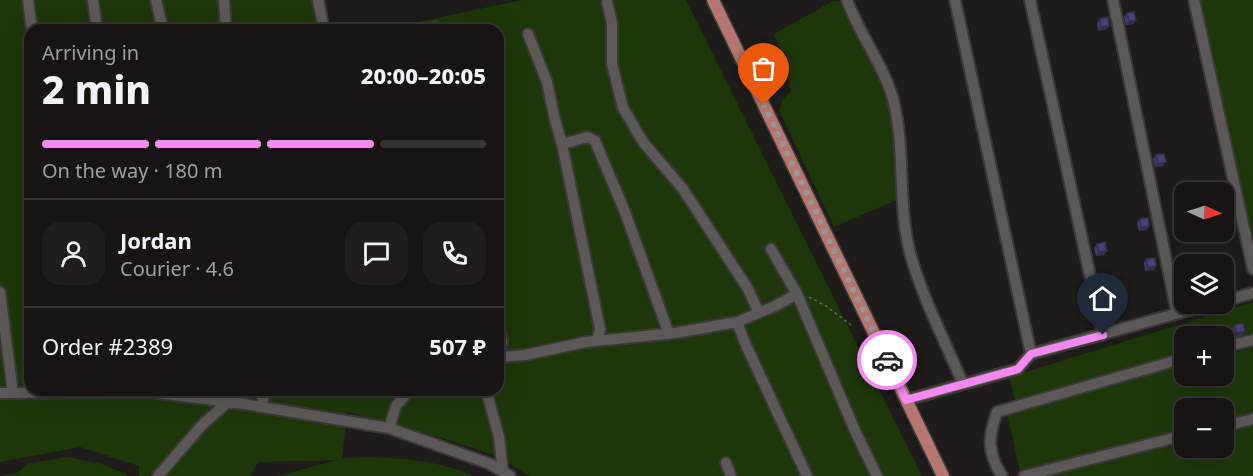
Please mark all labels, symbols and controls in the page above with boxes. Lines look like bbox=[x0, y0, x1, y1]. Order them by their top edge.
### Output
text: Arriving in bbox=[42, 39, 139, 66]
pin bbox=[738, 43, 789, 105]
icon: bag bbox=[747, 52, 780, 85]
text: 20:00–20:05 bbox=[361, 60, 486, 90]
text: 2 min bbox=[42, 62, 151, 115]
text: On the way · 180 m bbox=[42, 157, 222, 184]
north arrow bbox=[1174, 182, 1234, 242]
map controls bbox=[1174, 182, 1234, 458]
button: person bbox=[42, 222, 105, 285]
button: chat bbox=[345, 222, 408, 285]
button: phone bbox=[423, 222, 486, 285]
text: Jordan bbox=[120, 225, 192, 255]
button: layers bbox=[1174, 254, 1234, 314]
text: Courier · 4.6 bbox=[120, 255, 234, 282]
pin bbox=[1077, 273, 1128, 335]
icon: home bbox=[1086, 282, 1119, 315]
button: + bbox=[1174, 326, 1234, 386]
courier bbox=[857, 330, 917, 390]
text: Order #2389 bbox=[42, 331, 173, 361]
text: 507 ₽ bbox=[429, 331, 486, 361]
icon: car bbox=[871, 344, 904, 377]
button: − bbox=[1174, 398, 1234, 458]

